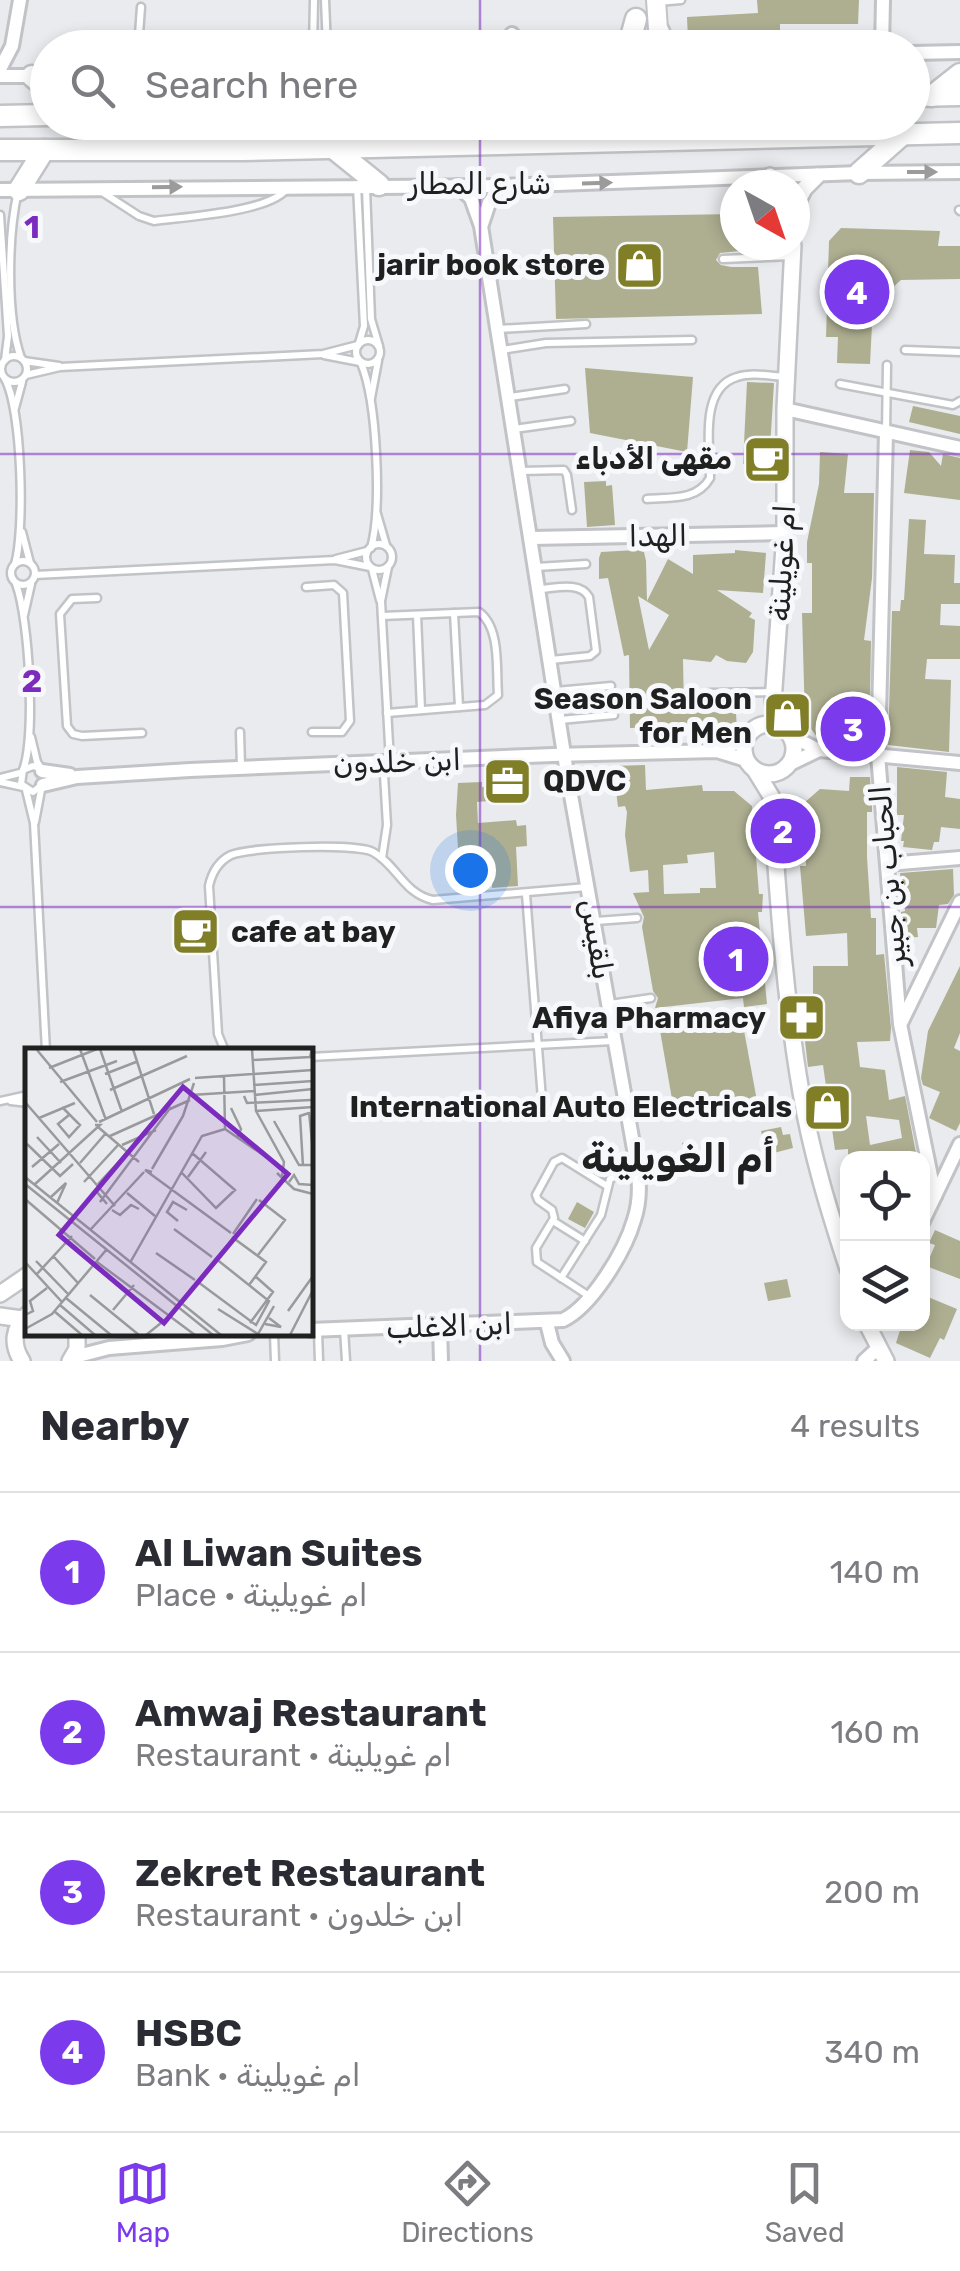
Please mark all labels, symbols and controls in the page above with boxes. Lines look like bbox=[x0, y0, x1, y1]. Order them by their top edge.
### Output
search box bbox=[30, 30, 930, 140]
icon: search bbox=[65, 58, 120, 113]
text: Search here bbox=[145, 62, 358, 108]
one-way arrow bbox=[907, 164, 939, 180]
street label: شارع المطار bbox=[407, 166, 551, 204]
north arrow bbox=[720, 170, 810, 260]
one-way arrow bbox=[582, 174, 614, 190]
one-way arrow bbox=[152, 179, 184, 195]
text: 1 bbox=[24, 208, 40, 246]
shop icon: jarir book store bbox=[614, 239, 666, 291]
place label: jarir book store bbox=[375, 247, 605, 283]
pin: 4 bbox=[824, 254, 890, 330]
cafe icon: مقهى الأدباء bbox=[741, 433, 793, 485]
place label: مقهى الأدباء bbox=[575, 441, 732, 477]
street label: ام غويلينة bbox=[761, 504, 804, 623]
street label: الهدا bbox=[628, 517, 688, 555]
text: 2 bbox=[22, 662, 42, 700]
place label: Season Saloon for Men bbox=[534, 681, 752, 751]
shop icon: Season Saloon for Men bbox=[761, 690, 813, 742]
pin: 3 bbox=[820, 692, 886, 766]
street label: ابن خلدون bbox=[332, 742, 462, 782]
office icon: QDVC bbox=[482, 755, 534, 807]
place label: QDVC bbox=[543, 763, 626, 799]
street label: الحباب بن جبير bbox=[862, 784, 914, 970]
pin: 2 bbox=[750, 794, 816, 868]
your location bbox=[445, 845, 496, 896]
street label: بلقيس bbox=[573, 896, 621, 982]
cafe icon: cafe at bay bbox=[170, 906, 222, 958]
place label: cafe at bay bbox=[231, 914, 396, 950]
pin: 1 bbox=[704, 922, 768, 996]
pharmacy icon: Afiya Pharmacy bbox=[775, 992, 827, 1044]
place label: Afiya Pharmacy bbox=[532, 1000, 766, 1036]
inset map bbox=[25, 1048, 312, 1336]
shop icon: International Auto Electricals bbox=[801, 1081, 853, 1133]
place label: International Auto Electricals bbox=[349, 1089, 792, 1125]
district label: أم الغويلينة bbox=[581, 1135, 775, 1185]
map controls bbox=[840, 1151, 930, 1331]
button: locate bbox=[840, 1151, 930, 1241]
button: layers bbox=[840, 1241, 930, 1331]
street label: ابن الاغلب bbox=[385, 1306, 513, 1346]
text: Nearby bbox=[40, 1401, 190, 1451]
text: 4 results bbox=[790, 1407, 920, 1445]
text: Al Liwan Suites bbox=[135, 1530, 423, 1576]
text: 1 bbox=[65, 1553, 80, 1591]
text: 140 m bbox=[830, 1553, 920, 1591]
text: Place · ام غويلينة bbox=[135, 1576, 368, 1614]
text: Amwaj Restaurant bbox=[135, 1690, 486, 1736]
text: 2 bbox=[62, 1713, 83, 1751]
text: 160 m bbox=[830, 1713, 920, 1751]
text: Restaurant · ام غويلينة bbox=[135, 1736, 452, 1774]
text: Zekret Restaurant bbox=[135, 1850, 485, 1896]
text: 3 bbox=[62, 1873, 83, 1911]
text: 200 m bbox=[824, 1873, 920, 1911]
text: Restaurant · ابن خلدون bbox=[135, 1896, 464, 1934]
text: HSBC bbox=[135, 2010, 242, 2056]
text: 4 bbox=[62, 2033, 83, 2071]
text: 340 m bbox=[824, 2033, 920, 2071]
text: Bank · ام غويلينة bbox=[135, 2056, 361, 2094]
tab: Map bbox=[115, 2156, 170, 2249]
tab: Directions bbox=[401, 2156, 534, 2249]
tab: Saved bbox=[765, 2156, 845, 2249]

